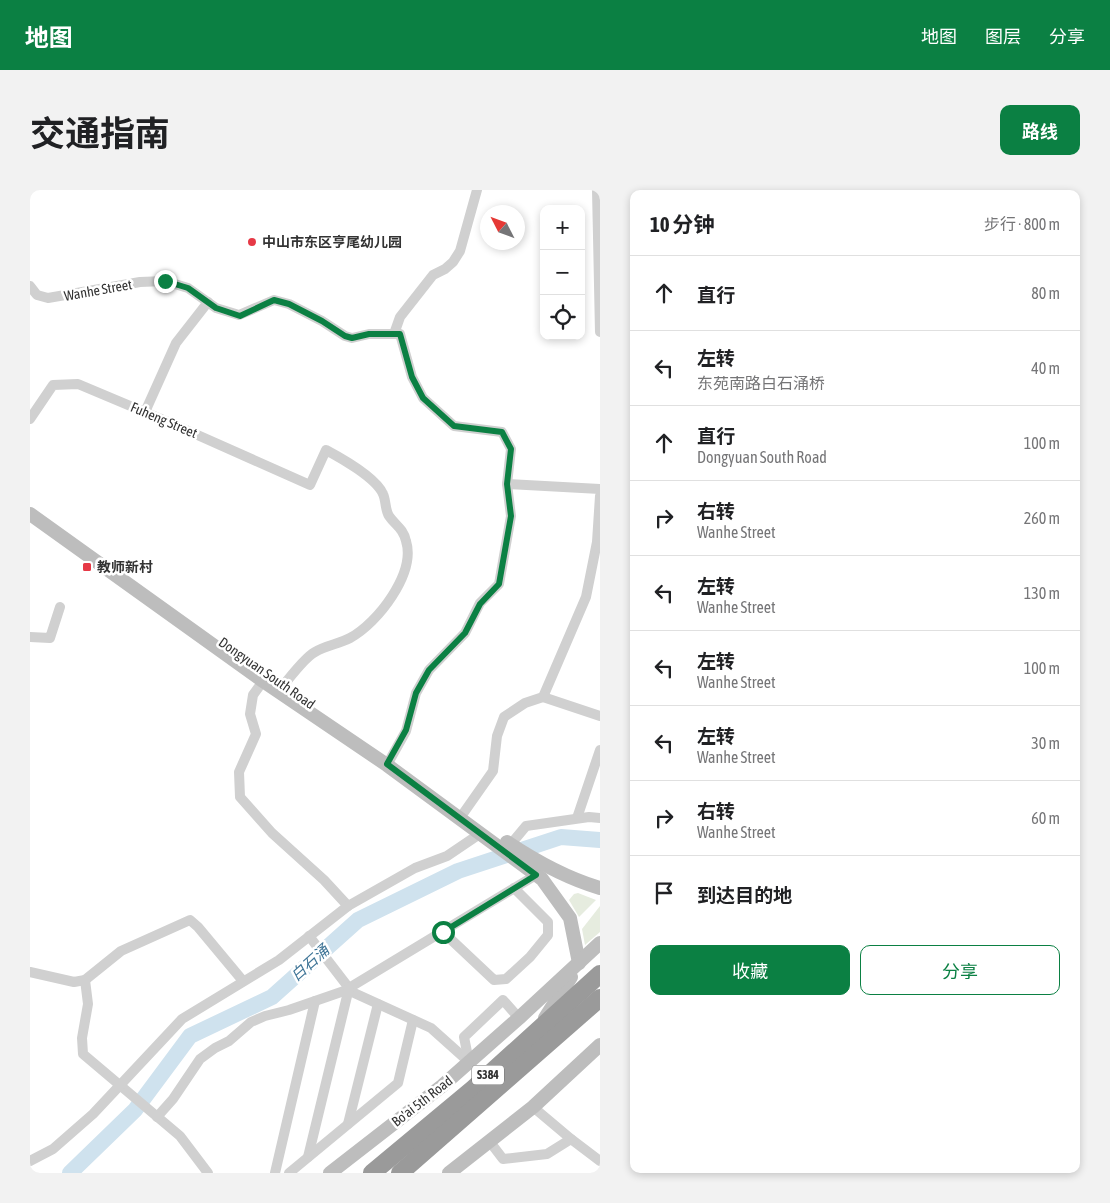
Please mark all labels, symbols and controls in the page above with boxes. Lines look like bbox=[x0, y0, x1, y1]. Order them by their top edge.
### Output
text: 地图 bbox=[25, 24, 73, 51]
text: 地图 bbox=[921, 26, 957, 47]
text: 图层 bbox=[985, 26, 1021, 47]
text: 分享 bbox=[1049, 26, 1085, 47]
button: 路线 bbox=[1000, 105, 1080, 155]
text: 交通指南 bbox=[30, 113, 170, 153]
north arrow bbox=[480, 205, 525, 250]
map controls bbox=[540, 205, 585, 340]
button: + bbox=[540, 205, 585, 250]
text: 10 分钟 bbox=[650, 212, 715, 236]
text: 步行 · 800 m bbox=[984, 215, 1060, 233]
place label: 中山市东区亨尾幼儿园 bbox=[262, 234, 402, 250]
marker: 中山市东区亨尾幼儿园 bbox=[246, 236, 258, 248]
button: − bbox=[540, 250, 585, 295]
route end bbox=[154, 270, 177, 293]
street label: Wanhe Street bbox=[63, 276, 133, 304]
icon: ahead bbox=[650, 279, 678, 307]
text: 直行 bbox=[697, 284, 735, 306]
text: 80 m bbox=[1031, 284, 1060, 302]
button: locate bbox=[540, 295, 585, 340]
text: 左转 bbox=[697, 347, 735, 369]
icon: left bbox=[650, 354, 678, 382]
text: 40 m bbox=[1031, 359, 1060, 377]
text: 东苑南路白石涌桥 bbox=[697, 374, 825, 392]
street label: Fuheng Street bbox=[128, 399, 200, 441]
text: 直行 bbox=[697, 425, 735, 447]
icon: ahead bbox=[650, 429, 678, 457]
text: 100 m bbox=[1024, 434, 1060, 452]
text: Dongyuan South Road bbox=[697, 448, 827, 466]
text: 右转 bbox=[697, 500, 735, 522]
icon: right bbox=[650, 504, 678, 532]
text: 260 m bbox=[1024, 509, 1060, 527]
text: Wanhe Street bbox=[697, 523, 776, 541]
place label: 教师新村 bbox=[97, 559, 153, 575]
marker: 教师新村 bbox=[81, 561, 93, 573]
text: 左转 bbox=[697, 575, 735, 597]
icon: left bbox=[650, 579, 678, 607]
text: 130 m bbox=[1024, 584, 1060, 602]
text: Wanhe Street bbox=[697, 598, 776, 616]
street label: Dongyuan South Road bbox=[216, 634, 318, 712]
text: 左转 bbox=[697, 650, 735, 672]
icon: left bbox=[650, 654, 678, 682]
text: 100 m bbox=[1024, 659, 1060, 677]
text: Wanhe Street bbox=[697, 673, 776, 691]
text: 左转 bbox=[697, 725, 735, 747]
icon: left bbox=[650, 729, 678, 757]
text: 30 m bbox=[1031, 734, 1060, 752]
text: Wanhe Street bbox=[697, 748, 776, 766]
text: 右转 bbox=[697, 800, 735, 822]
icon: right bbox=[650, 804, 678, 832]
text: 60 m bbox=[1031, 809, 1060, 827]
text: Wanhe Street bbox=[697, 823, 776, 841]
icon: arrive bbox=[650, 879, 678, 907]
text: 到达目的地 bbox=[697, 884, 792, 906]
route start bbox=[432, 921, 455, 944]
water label: 白石涌 bbox=[287, 940, 334, 984]
button: 收藏 bbox=[650, 945, 850, 995]
button: 分享 bbox=[860, 945, 1060, 995]
road number: S384 bbox=[472, 1066, 504, 1084]
street label: Bo'ai 5th Road bbox=[388, 1072, 456, 1130]

